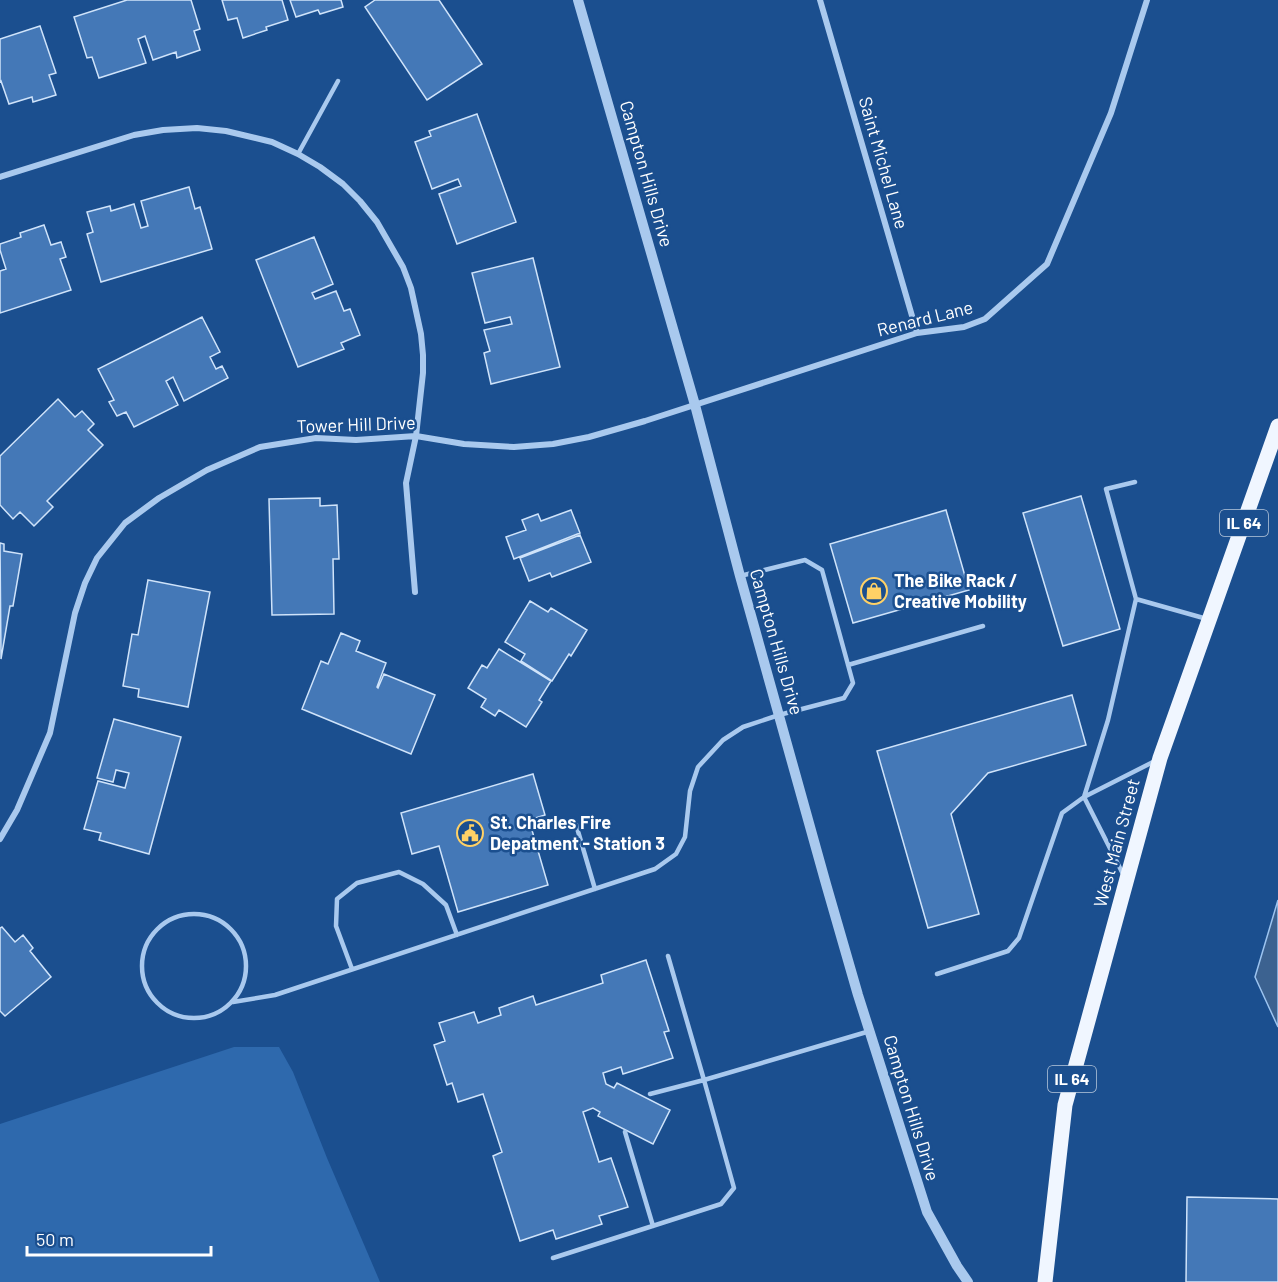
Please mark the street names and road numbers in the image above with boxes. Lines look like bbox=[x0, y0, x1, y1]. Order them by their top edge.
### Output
street label: Saint Michel Lane bbox=[855, 94, 913, 231]
street label: Campton Hills Drive bbox=[616, 98, 678, 249]
street label: Renard Lane bbox=[875, 296, 975, 341]
street label: Tower Hill Drive bbox=[296, 411, 416, 437]
road number: IL 64 bbox=[1220, 510, 1268, 536]
street label: Campton Hills Drive bbox=[746, 566, 808, 717]
street label: West Main Street bbox=[1088, 776, 1144, 909]
street label: Campton Hills Drive bbox=[879, 1032, 945, 1183]
road number: IL 64 bbox=[1048, 1066, 1096, 1092]

